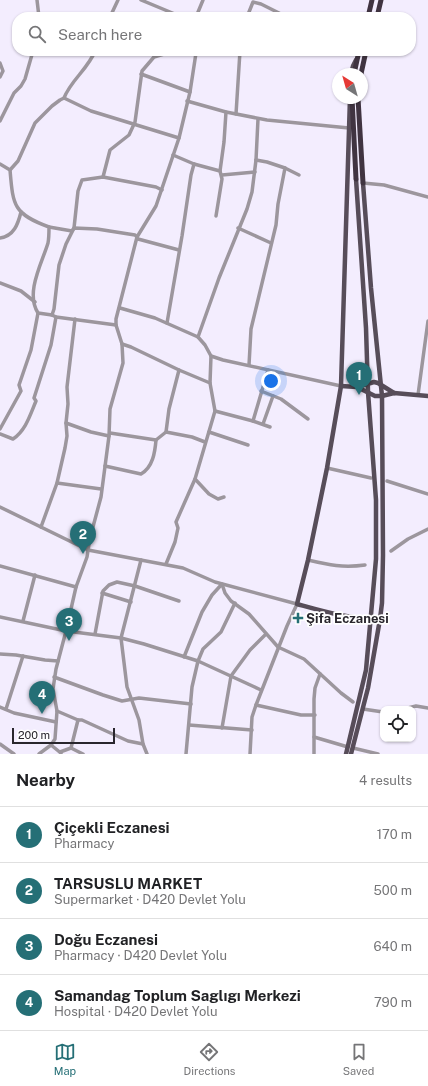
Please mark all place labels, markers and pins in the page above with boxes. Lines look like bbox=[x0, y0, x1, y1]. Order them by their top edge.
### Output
pin: 1 bbox=[346, 362, 372, 395]
pin: 2 bbox=[70, 521, 96, 554]
pin: 3 bbox=[56, 608, 82, 641]
place label: Şifa Eczanesi bbox=[306, 611, 389, 626]
marker: Şifa Eczanesi bbox=[293, 613, 303, 623]
pin: 4 bbox=[29, 681, 55, 714]

